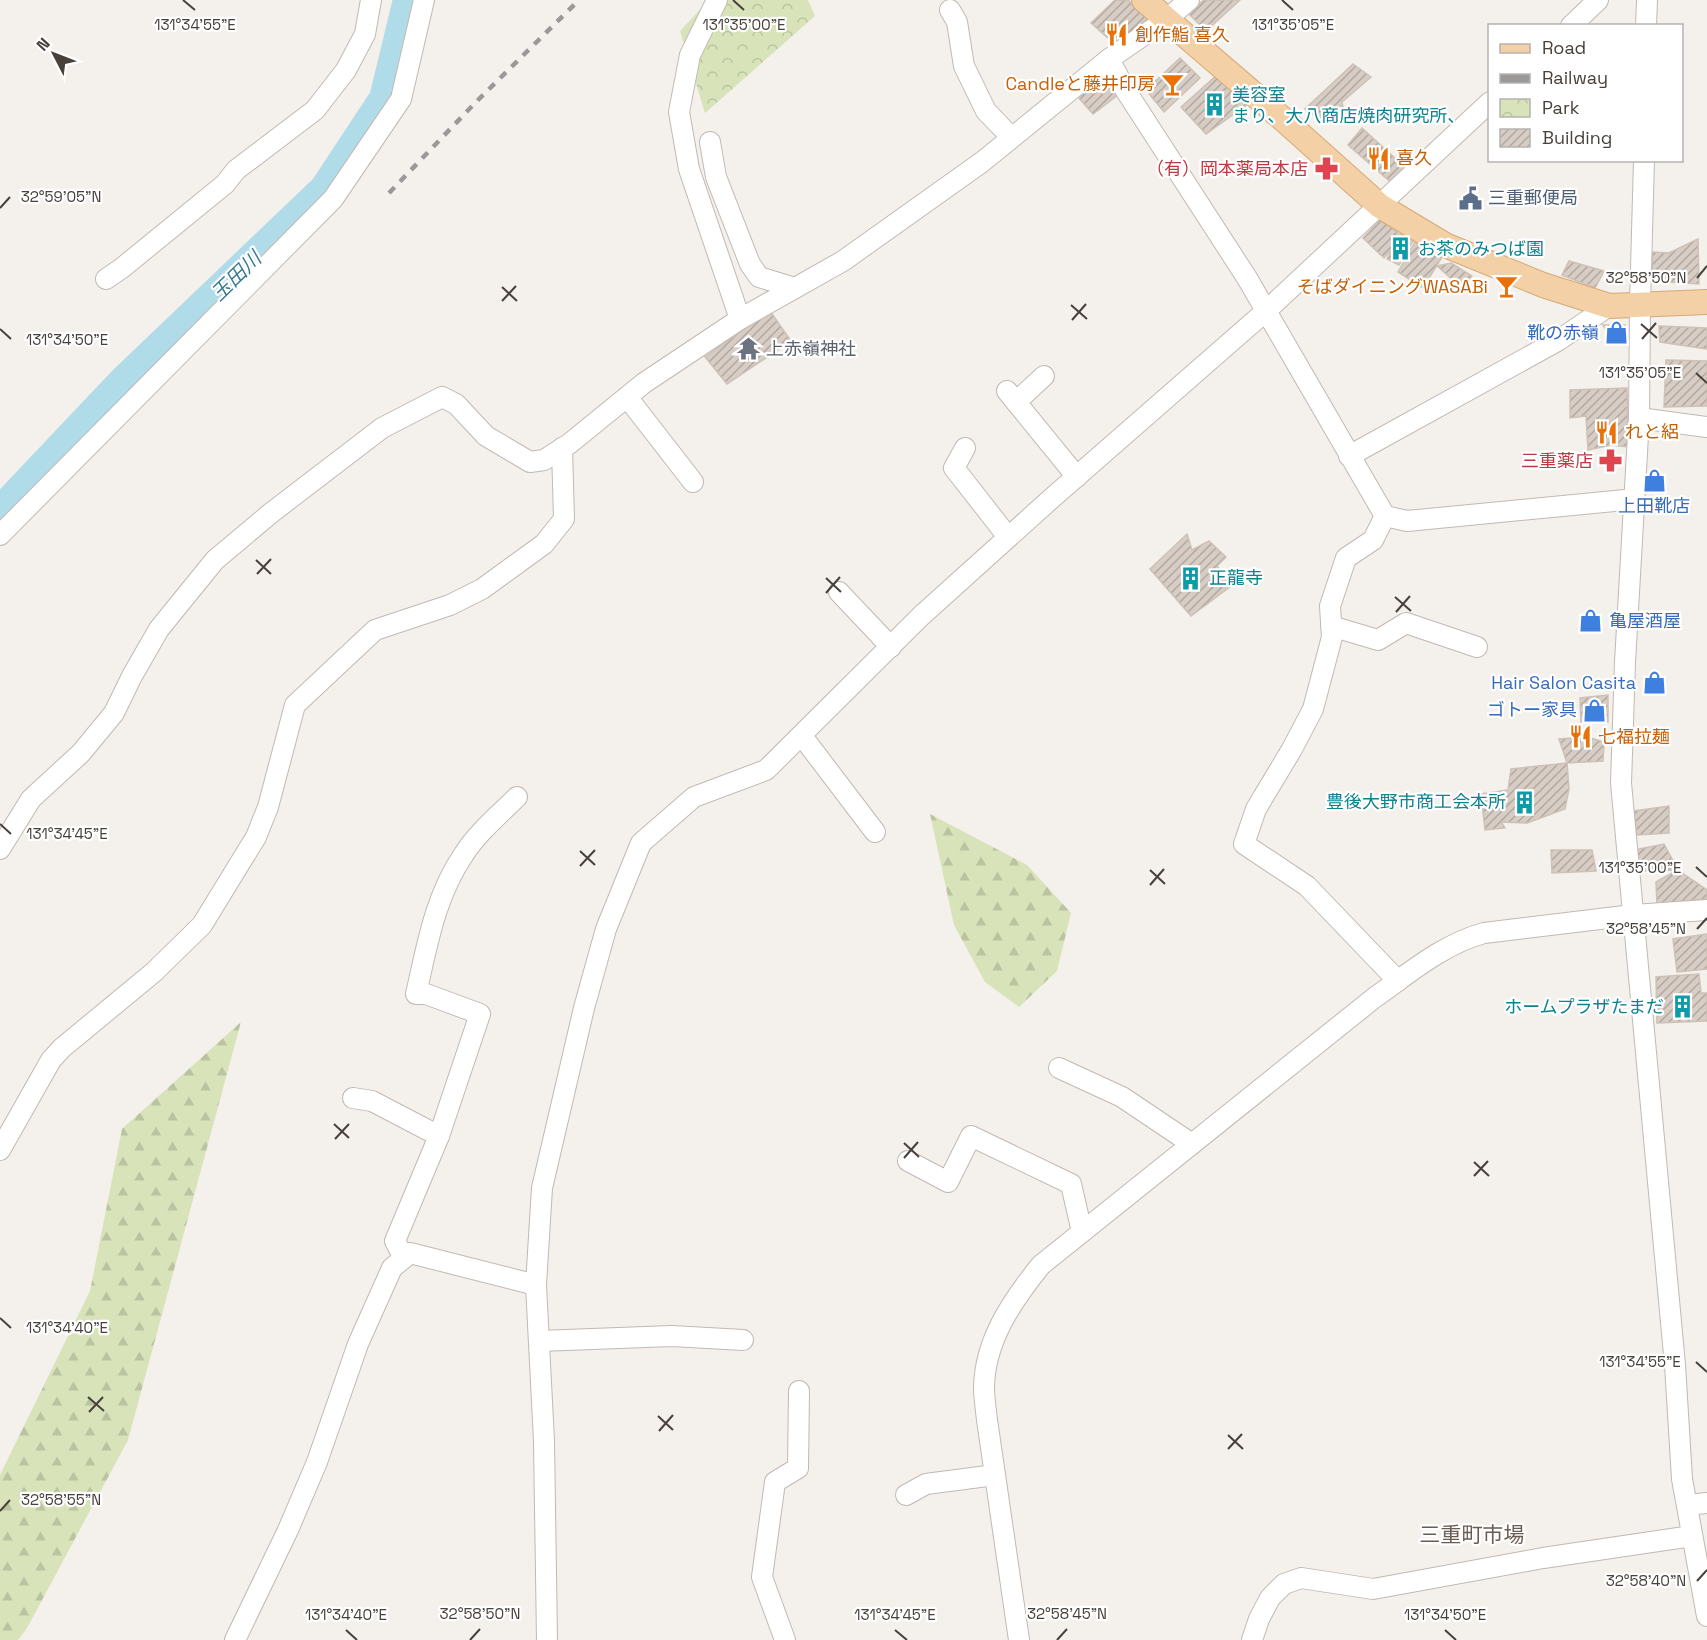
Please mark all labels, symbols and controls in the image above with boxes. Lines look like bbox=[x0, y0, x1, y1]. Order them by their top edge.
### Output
text: 131°34'55"E bbox=[154, 15, 236, 34]
text: 131°35'00"E bbox=[703, 15, 785, 34]
text: 131°35'05"E bbox=[1252, 15, 1334, 34]
restaurant icon: 創作鮨 喜久 bbox=[1104, 22, 1130, 48]
place label: 創作鮨 喜久 bbox=[1135, 23, 1230, 46]
north arrow bbox=[24, 24, 84, 84]
legend bbox=[1488, 24, 1683, 162]
text: N bbox=[32, 33, 55, 55]
text: Road bbox=[1542, 36, 1586, 59]
text: Railway bbox=[1542, 66, 1608, 89]
bar icon: Candleと藤井印房 bbox=[1160, 71, 1186, 97]
place label: Candleと藤井印房 bbox=[1005, 72, 1155, 95]
place label: 美容室 まり、大八商店焼肉研究所、 bbox=[1232, 83, 1465, 127]
building icon: 美容室 まり、大八商店焼肉研究所、 bbox=[1201, 92, 1227, 118]
text: Park bbox=[1542, 96, 1580, 119]
text: Building bbox=[1542, 126, 1612, 149]
restaurant icon: 喜久 bbox=[1365, 145, 1391, 171]
place label: 喜久 bbox=[1396, 146, 1432, 169]
pharmacy icon: （有）岡本薬局本店 bbox=[1313, 156, 1339, 182]
place label: （有）岡本薬局本店 bbox=[1146, 157, 1308, 180]
public building icon: 三重郵便局 bbox=[1457, 185, 1483, 211]
place label: 三重郵便局 bbox=[1488, 186, 1578, 209]
text: 32°59'05"N bbox=[21, 187, 101, 206]
building icon: お茶のみつば園 bbox=[1387, 236, 1413, 262]
place label: お茶のみつば園 bbox=[1418, 237, 1544, 260]
water label: 玉田川 bbox=[205, 244, 268, 306]
text: 32°58'50"N bbox=[1606, 268, 1686, 287]
bar icon: そばダイニングWASABi bbox=[1493, 274, 1519, 300]
place label: そばダイニングWASABi bbox=[1297, 275, 1488, 298]
shop icon: 靴の赤嶺 bbox=[1604, 320, 1630, 346]
place label: 靴の赤嶺 bbox=[1527, 321, 1599, 344]
text: 131°34'50"E bbox=[26, 330, 108, 349]
temple icon: 上赤嶺神社 bbox=[735, 336, 761, 362]
place label: 上赤嶺神社 bbox=[766, 337, 856, 360]
text: 131°35'05"E bbox=[1599, 363, 1681, 382]
restaurant icon: れと絽 bbox=[1594, 419, 1620, 445]
place label: れと絽 bbox=[1625, 420, 1679, 443]
pharmacy icon: 三重薬店 bbox=[1598, 448, 1624, 474]
place label: 三重薬店 bbox=[1521, 449, 1593, 472]
shop icon: 上田靴店 bbox=[1641, 467, 1667, 493]
place label: 上田靴店 bbox=[1618, 494, 1690, 517]
building icon: 正龍寺 bbox=[1178, 565, 1204, 591]
place label: 正龍寺 bbox=[1209, 566, 1263, 589]
shop icon: 亀屋酒屋 bbox=[1578, 608, 1604, 634]
place label: 亀屋酒屋 bbox=[1609, 609, 1681, 632]
shop icon: Hair Salon Casita bbox=[1641, 670, 1667, 696]
place label: Hair Salon Casita bbox=[1491, 671, 1636, 694]
shop icon: ゴトー家具 bbox=[1582, 697, 1608, 723]
place label: ゴトー家具 bbox=[1487, 698, 1577, 721]
restaurant icon: 七福拉麺 bbox=[1567, 724, 1593, 750]
place label: 七福拉麺 bbox=[1598, 725, 1670, 748]
building icon: 豊後大野市商工会本所 bbox=[1511, 789, 1537, 815]
place label: 豊後大野市商工会本所 bbox=[1326, 790, 1506, 813]
text: 131°34'45"E bbox=[26, 824, 108, 843]
text: 131°35'00"E bbox=[1599, 858, 1681, 877]
text: 32°58'45"N bbox=[1606, 919, 1686, 938]
building icon: ホームプラザたまだ bbox=[1669, 994, 1695, 1020]
place label: ホームプラザたまだ bbox=[1504, 995, 1664, 1018]
text: 131°34'40"E bbox=[26, 1318, 108, 1337]
text: 131°34'55"E bbox=[1599, 1352, 1681, 1371]
text: 32°58'55"N bbox=[21, 1490, 101, 1509]
district label: 三重町市場 bbox=[1420, 1521, 1525, 1548]
text: 32°58'40"N bbox=[1606, 1571, 1686, 1590]
text: 32°58'50"N bbox=[440, 1604, 520, 1623]
text: 32°58'45"N bbox=[1027, 1604, 1107, 1623]
text: 131°34'40"E bbox=[305, 1605, 387, 1624]
text: 131°34'45"E bbox=[854, 1605, 936, 1624]
text: 131°34'50"E bbox=[1404, 1605, 1486, 1624]

